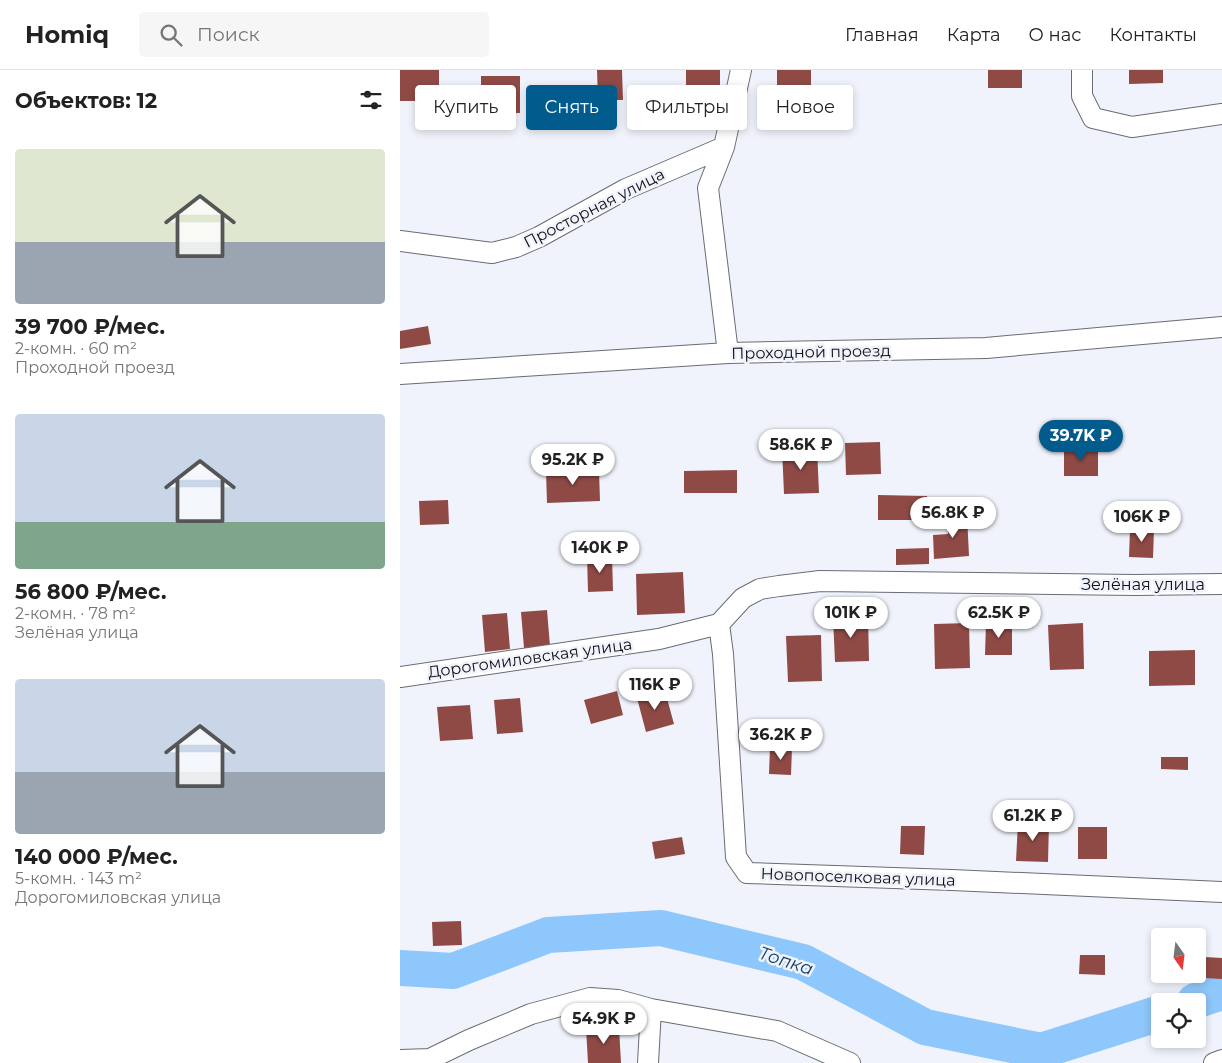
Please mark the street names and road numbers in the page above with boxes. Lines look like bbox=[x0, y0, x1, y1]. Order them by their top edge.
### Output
street label: Просторная улица bbox=[520, 164, 668, 252]
street label: Проходной проезд bbox=[731, 341, 891, 363]
street label: Зелёная улица bbox=[1081, 575, 1205, 594]
street label: Дорогомиловская улица bbox=[427, 634, 633, 682]
street label: Новопоселковая улица bbox=[760, 864, 956, 890]

